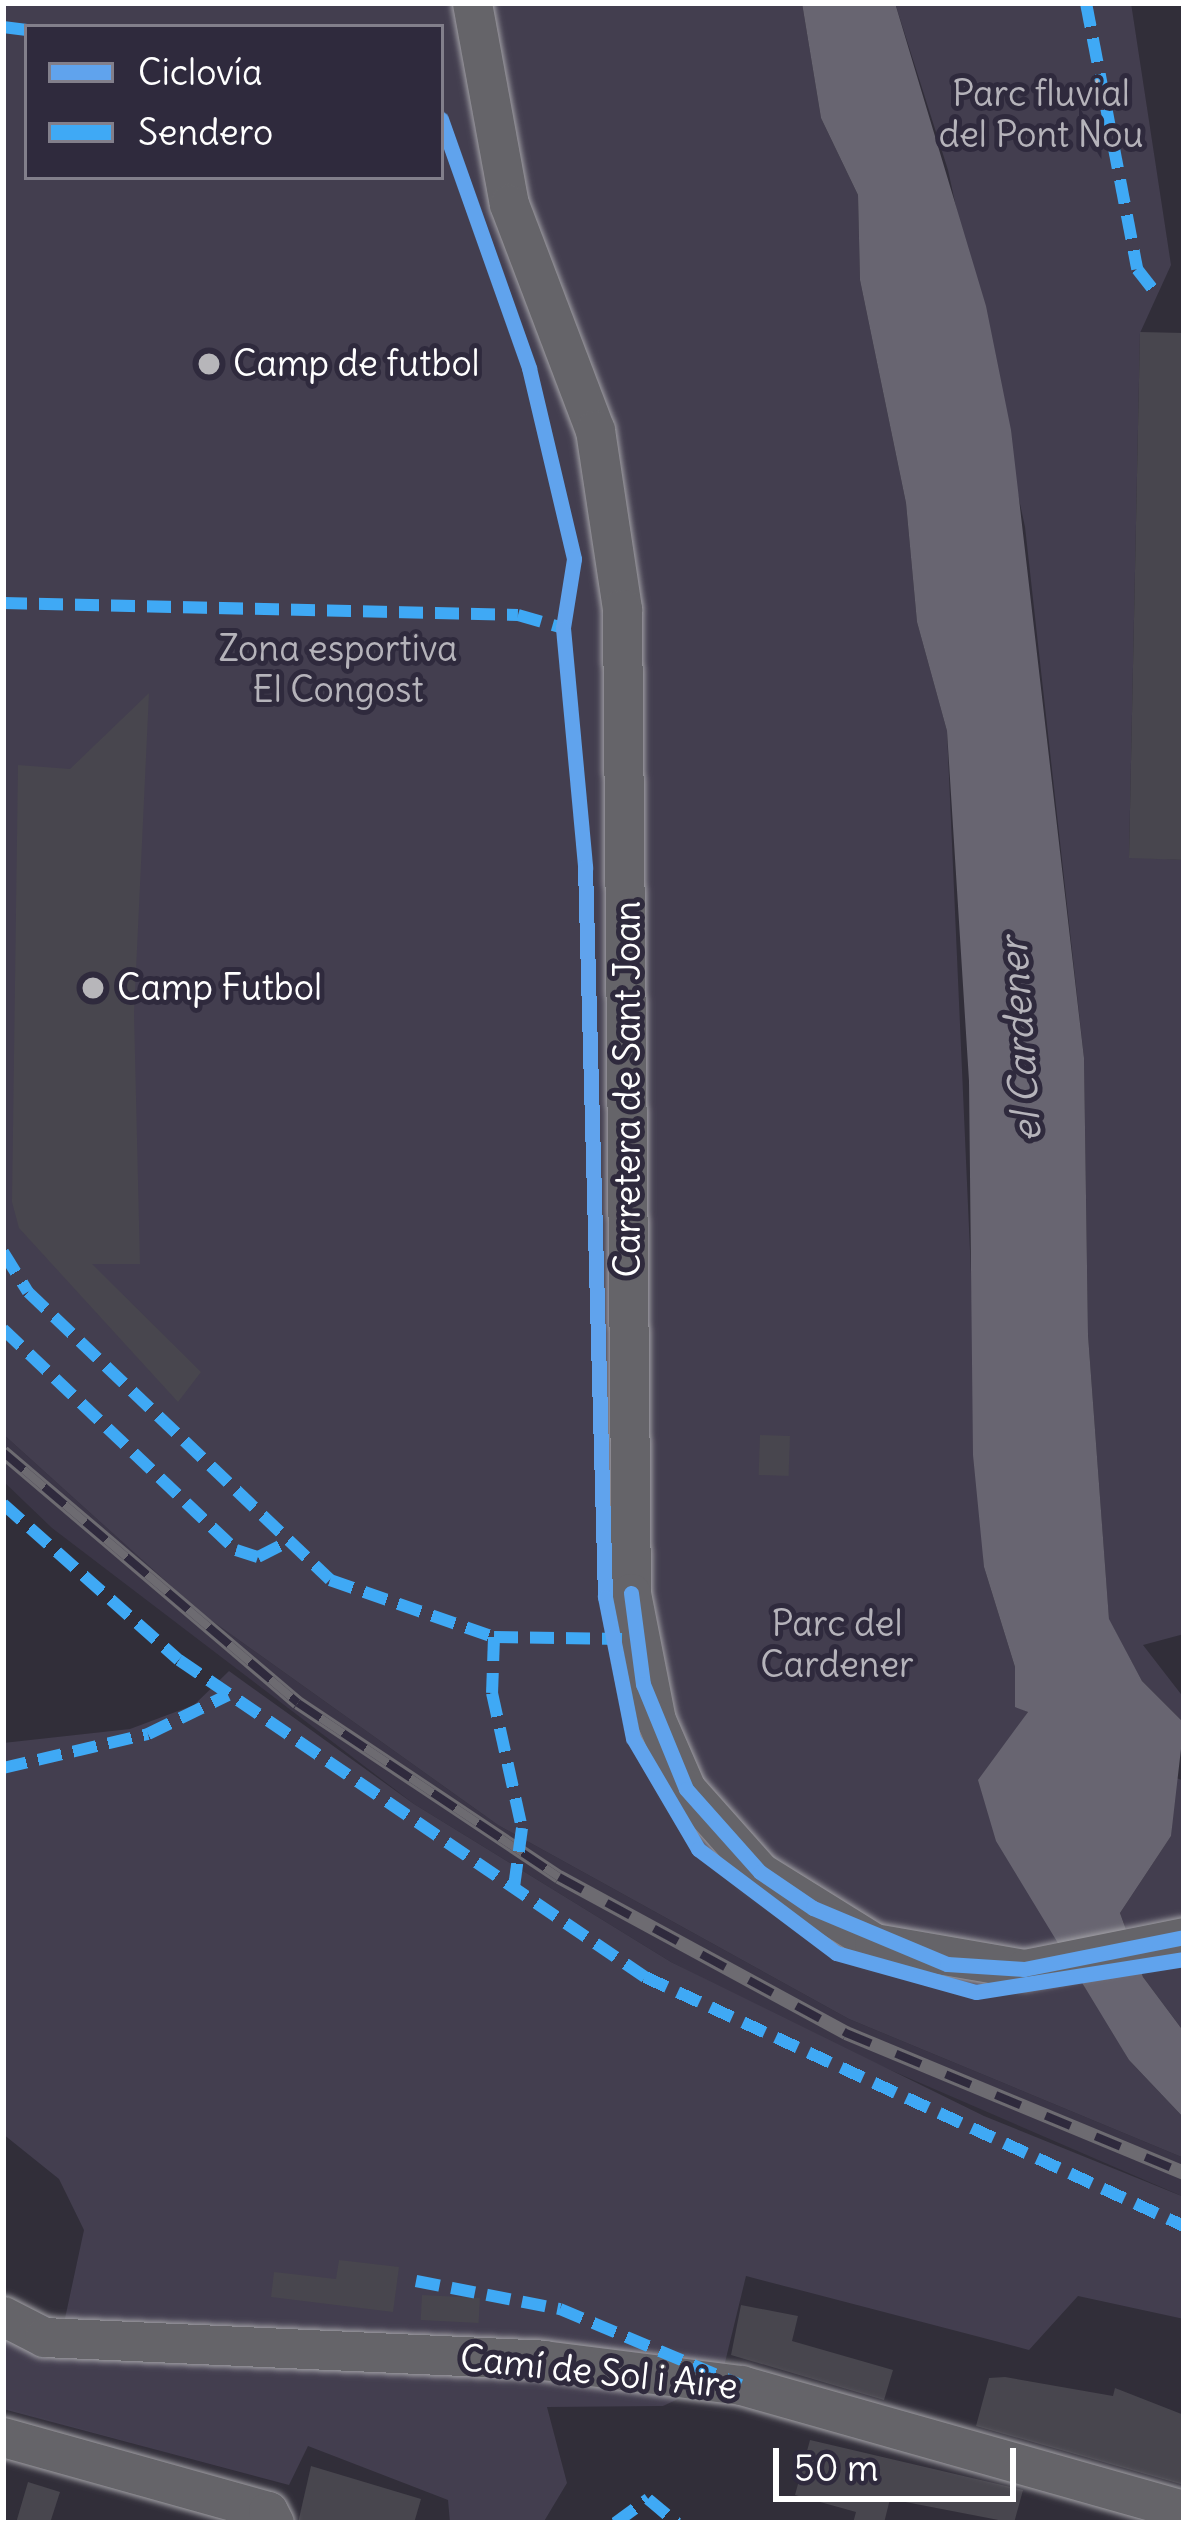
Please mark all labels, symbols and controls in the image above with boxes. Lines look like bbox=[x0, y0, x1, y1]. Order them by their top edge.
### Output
legend bbox=[24, 24, 444, 180]
text: Ciclovía bbox=[138, 50, 262, 95]
park label: Parc fluvial del Pont Nou bbox=[938, 71, 1144, 156]
text: Sendero bbox=[138, 110, 273, 155]
place label: Camp de futbol bbox=[233, 342, 480, 386]
marker: Camp de futbol bbox=[196, 351, 222, 377]
park label: Zona esportiva El Congost bbox=[218, 626, 458, 711]
street label: Carretera de Sant Joan bbox=[606, 901, 650, 1277]
water label: el Cardener bbox=[990, 936, 1052, 1144]
place label: Camp Futbol bbox=[117, 966, 322, 1010]
marker: Camp Futbol bbox=[80, 975, 106, 1001]
park label: Parc del Cardener bbox=[760, 1601, 914, 1686]
street label: Camí de Sol i Aire bbox=[458, 2336, 740, 2408]
scale bar bbox=[779, 2424, 1022, 2498]
text: 50 m bbox=[794, 2446, 879, 2491]

